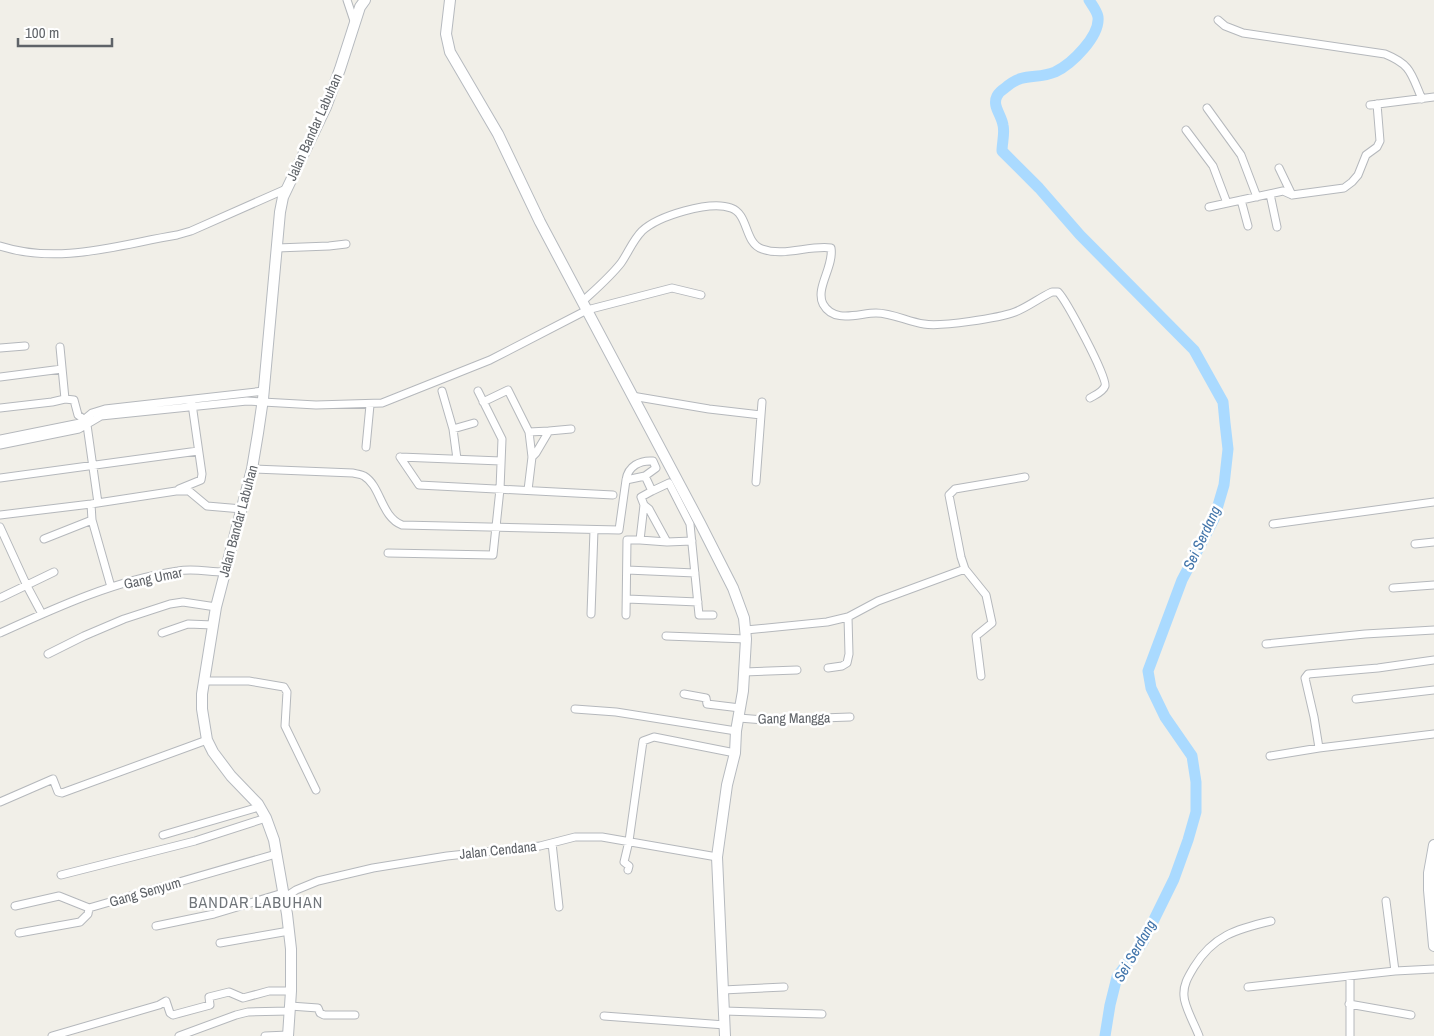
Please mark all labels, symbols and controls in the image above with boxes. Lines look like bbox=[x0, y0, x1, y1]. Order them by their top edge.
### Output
scale bar bbox=[18, 15, 111, 47]
text: 100 m bbox=[25, 22, 59, 43]
street label: Jalan Bandar Labuhan bbox=[282, 71, 346, 183]
street label: Jalan Bandar Labuhan bbox=[214, 463, 262, 579]
water label: Sei Serdang bbox=[1178, 502, 1226, 573]
street label: Gang Umar bbox=[122, 563, 184, 593]
street label: Gang Mangga bbox=[757, 708, 831, 728]
street label: Jalan Cendana bbox=[459, 837, 538, 863]
street label: Gang Senyum bbox=[107, 873, 183, 911]
district label: BANDAR LABUHAN bbox=[189, 891, 323, 913]
water label: Sei Serdang bbox=[1108, 916, 1161, 986]

